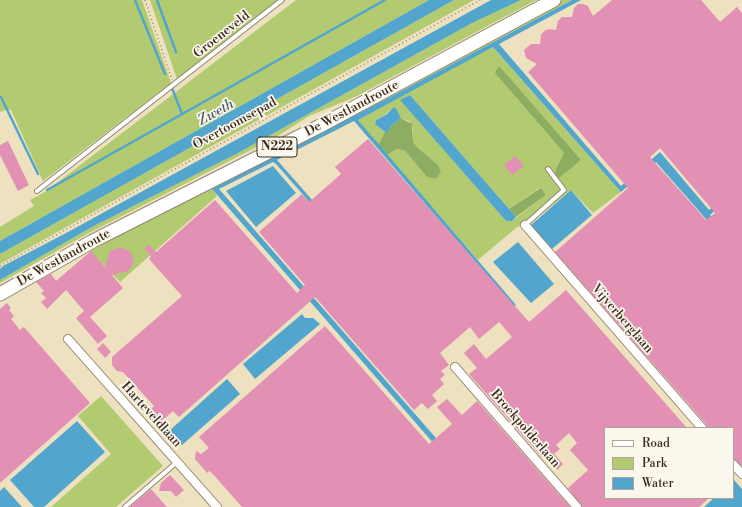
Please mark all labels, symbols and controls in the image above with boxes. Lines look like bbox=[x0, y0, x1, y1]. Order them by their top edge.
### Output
street label: Groeneveld bbox=[191, 8, 253, 62]
street label: De Westlandroute bbox=[302, 78, 402, 140]
street label: Overtoomsepad bbox=[190, 95, 280, 153]
water label: Zweth bbox=[195, 96, 237, 130]
road number: N222 bbox=[257, 137, 297, 157]
street label: De Westlandroute bbox=[15, 226, 113, 290]
street label: Vijverberglaan bbox=[588, 281, 656, 357]
street label: Harteveldlaan bbox=[118, 379, 184, 451]
street label: Broekpolderlaan bbox=[487, 387, 563, 471]
legend bbox=[604, 427, 734, 499]
text: Road bbox=[642, 436, 670, 451]
text: Park bbox=[642, 456, 667, 471]
text: Water bbox=[642, 476, 674, 491]

